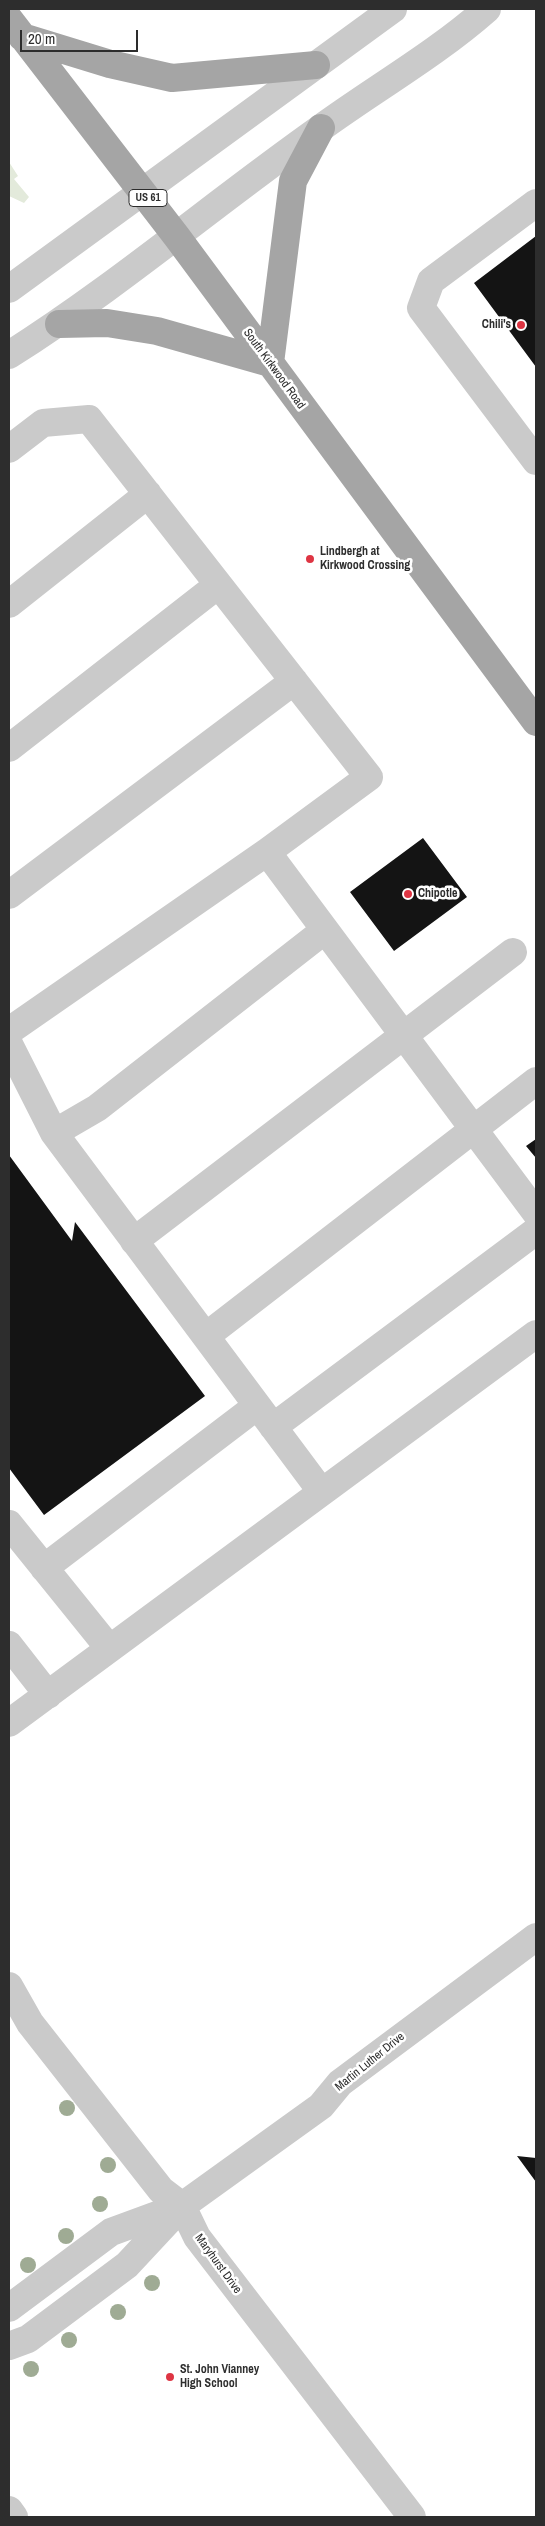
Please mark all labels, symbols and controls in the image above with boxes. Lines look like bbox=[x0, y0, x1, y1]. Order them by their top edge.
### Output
scale bar bbox=[22, 20, 140, 52]
text: 20 m bbox=[28, 28, 55, 49]
road number: US 61 bbox=[129, 190, 167, 207]
place label: Chili's bbox=[482, 318, 511, 332]
marker: Chili's bbox=[515, 319, 527, 331]
street label: South Kirkwood Road bbox=[240, 326, 308, 412]
place label: Lindbergh at Kirkwood Crossing bbox=[320, 545, 410, 573]
marker: Lindbergh at Kirkwood Crossing bbox=[304, 553, 316, 565]
place label: Chipotle bbox=[418, 887, 457, 901]
marker: Chipotle bbox=[402, 888, 414, 900]
street label: Martin Luther Drive bbox=[333, 2030, 407, 2094]
street label: Maryhurst Drive bbox=[192, 2231, 244, 2297]
place label: St. John Vianney High School bbox=[180, 2363, 259, 2391]
marker: St. John Vianney High School bbox=[164, 2371, 176, 2383]

